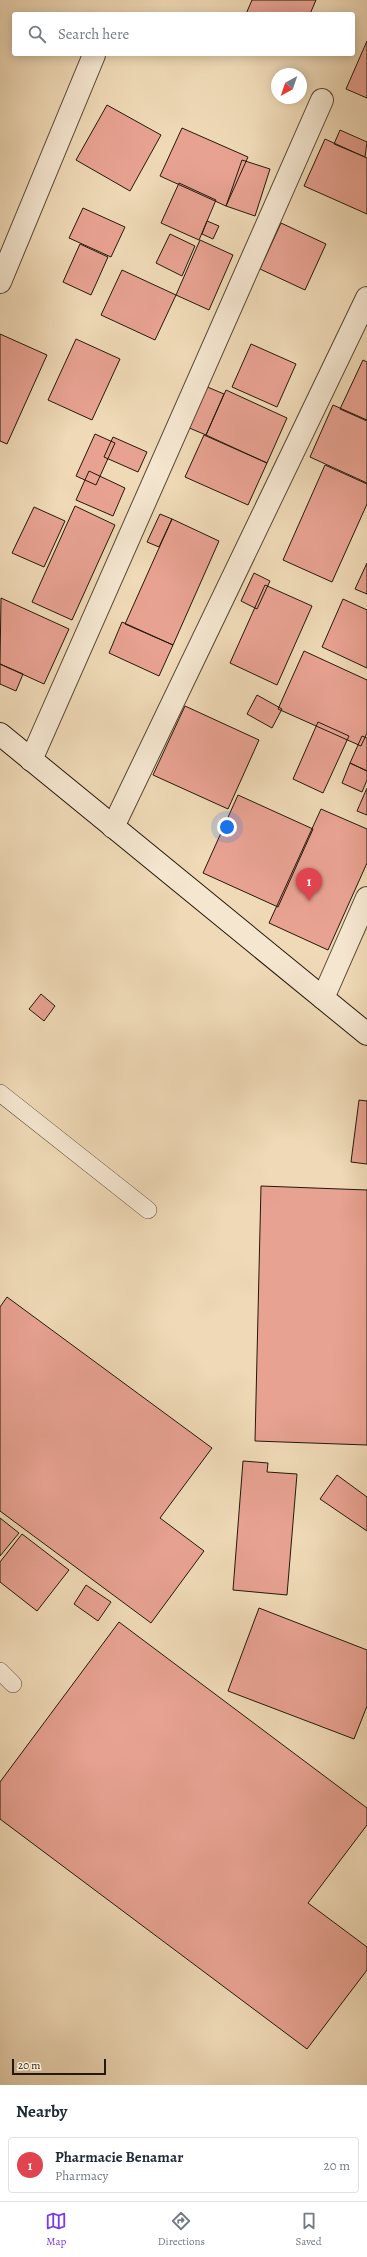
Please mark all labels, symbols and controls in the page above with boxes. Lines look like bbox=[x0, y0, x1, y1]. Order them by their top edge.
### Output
search box bbox=[12, 12, 355, 56]
icon: search bbox=[26, 23, 48, 45]
text: Search here bbox=[58, 24, 129, 44]
north arrow bbox=[271, 68, 307, 104]
your location bbox=[217, 817, 237, 837]
pin: 1 bbox=[296, 868, 322, 901]
scale bar bbox=[12, 2057, 106, 2076]
text: 20 m bbox=[18, 2058, 40, 2073]
text: Nearby bbox=[16, 2100, 67, 2123]
text: Pharmacie Benamar bbox=[55, 2147, 183, 2167]
text: 1 bbox=[28, 2157, 32, 2174]
text: 20 m bbox=[324, 2157, 350, 2174]
text: Pharmacy bbox=[55, 2167, 108, 2184]
tab: Map bbox=[45, 2210, 67, 2249]
tab: Directions bbox=[158, 2210, 205, 2249]
tab: Saved bbox=[296, 2210, 322, 2249]

